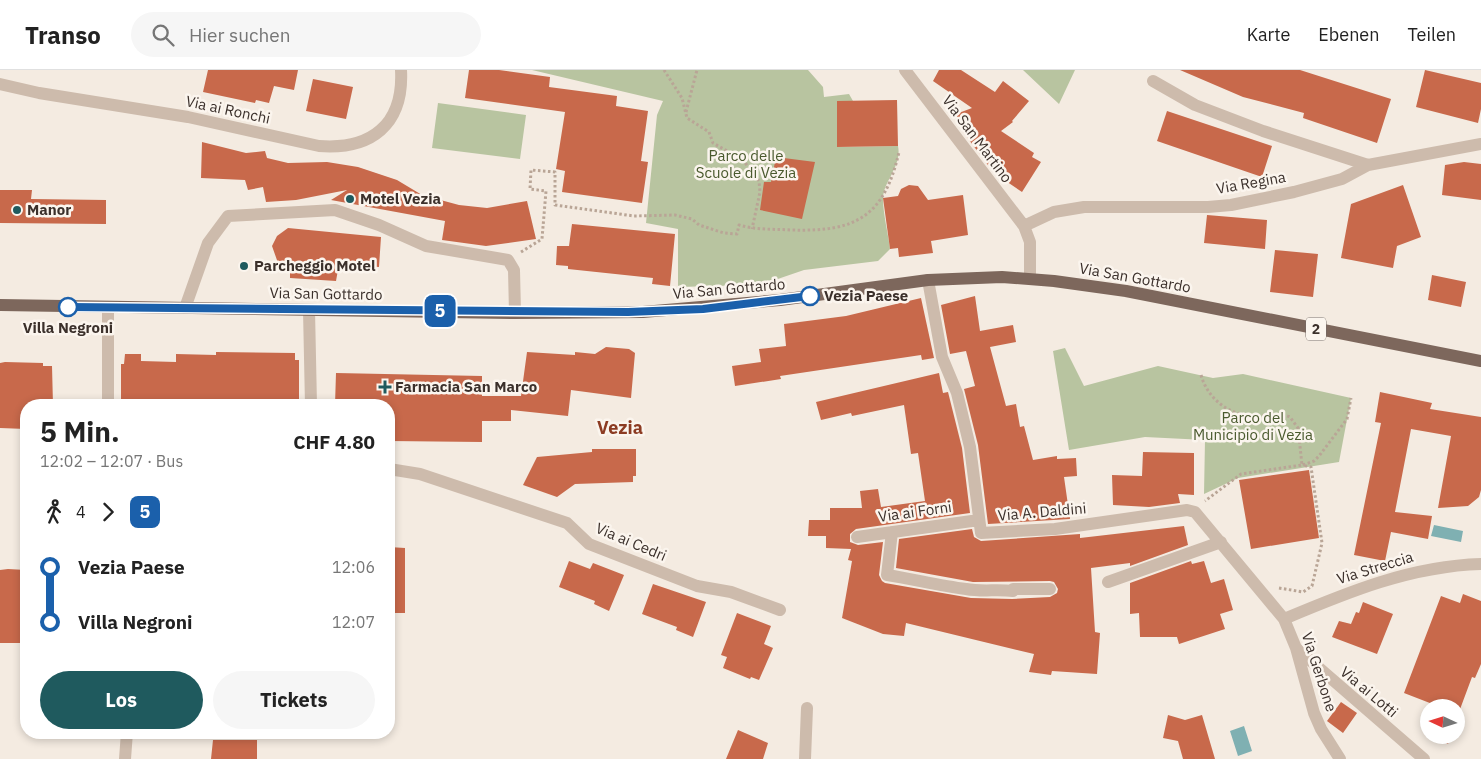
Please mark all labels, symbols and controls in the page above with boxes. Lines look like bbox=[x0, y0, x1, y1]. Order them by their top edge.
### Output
search box bbox=[131, 12, 481, 57]
text: Transo bbox=[25, 19, 101, 51]
icon: search bbox=[149, 21, 177, 49]
text: Hier suchen bbox=[189, 23, 291, 47]
text: Karte bbox=[1247, 23, 1290, 46]
text: Ebenen bbox=[1318, 23, 1379, 46]
text: Teilen bbox=[1407, 23, 1456, 46]
street label: Via ai Ronchi bbox=[184, 91, 272, 128]
street label: Via San Martino bbox=[938, 91, 1017, 186]
park label: Parco delle Scuole di Vezia bbox=[696, 146, 796, 182]
street label: Via Regina bbox=[1215, 167, 1287, 198]
place label: Motel Vezia bbox=[360, 189, 441, 208]
marker: Motel Vezia bbox=[344, 193, 356, 205]
place label: Manor bbox=[27, 200, 71, 219]
marker: Manor bbox=[11, 204, 23, 216]
place label: Parcheggio Motel bbox=[254, 256, 376, 275]
street label: Via San Gottardo bbox=[1078, 258, 1192, 297]
marker: Parcheggio Motel bbox=[238, 260, 250, 272]
street label: Via San Gottardo bbox=[672, 274, 786, 303]
street label: Via San Gottardo bbox=[269, 283, 383, 304]
marker: Vezia Paese bbox=[800, 286, 820, 306]
place label: Vezia Paese bbox=[824, 286, 908, 305]
line badge: 5 bbox=[424, 295, 456, 327]
marker: Villa Negroni bbox=[58, 297, 78, 317]
text: 5 bbox=[435, 299, 445, 322]
place label: Villa Negroni bbox=[23, 318, 113, 337]
road number: 2 bbox=[1306, 318, 1326, 340]
place label: Farmacia San Marco bbox=[395, 377, 537, 396]
marker: Farmacia San Marco bbox=[379, 381, 391, 393]
park label: Parco del Municipio di Vezia bbox=[1193, 408, 1313, 444]
text: 5 Min. bbox=[40, 413, 120, 450]
district label: Vezia bbox=[597, 416, 643, 439]
text: CHF 4.80 bbox=[293, 430, 375, 454]
text: 12:02 – 12:07 · Bus bbox=[40, 451, 183, 471]
street label: Via ai Forni bbox=[877, 497, 953, 526]
icon: walk bbox=[40, 498, 68, 526]
icon: forward bbox=[94, 498, 122, 526]
street label: Via A. Daldini bbox=[997, 498, 1087, 525]
text: 5 bbox=[140, 500, 150, 523]
text: 4 bbox=[76, 502, 86, 522]
street label: Via ai Cedri bbox=[593, 518, 670, 565]
street label: Via Streccia bbox=[1334, 547, 1415, 588]
text: Vezia Paese bbox=[78, 555, 185, 579]
text: 12:06 bbox=[332, 557, 375, 577]
text: Villa Negroni bbox=[78, 610, 192, 634]
text: 12:07 bbox=[332, 612, 375, 632]
street label: Via Gerbone bbox=[1298, 630, 1341, 714]
street label: Via ai Lotti bbox=[1337, 662, 1402, 721]
button: Los bbox=[40, 671, 203, 729]
button: Tickets bbox=[213, 671, 375, 729]
north arrow bbox=[1420, 699, 1465, 744]
map controls bbox=[1420, 699, 1465, 744]

